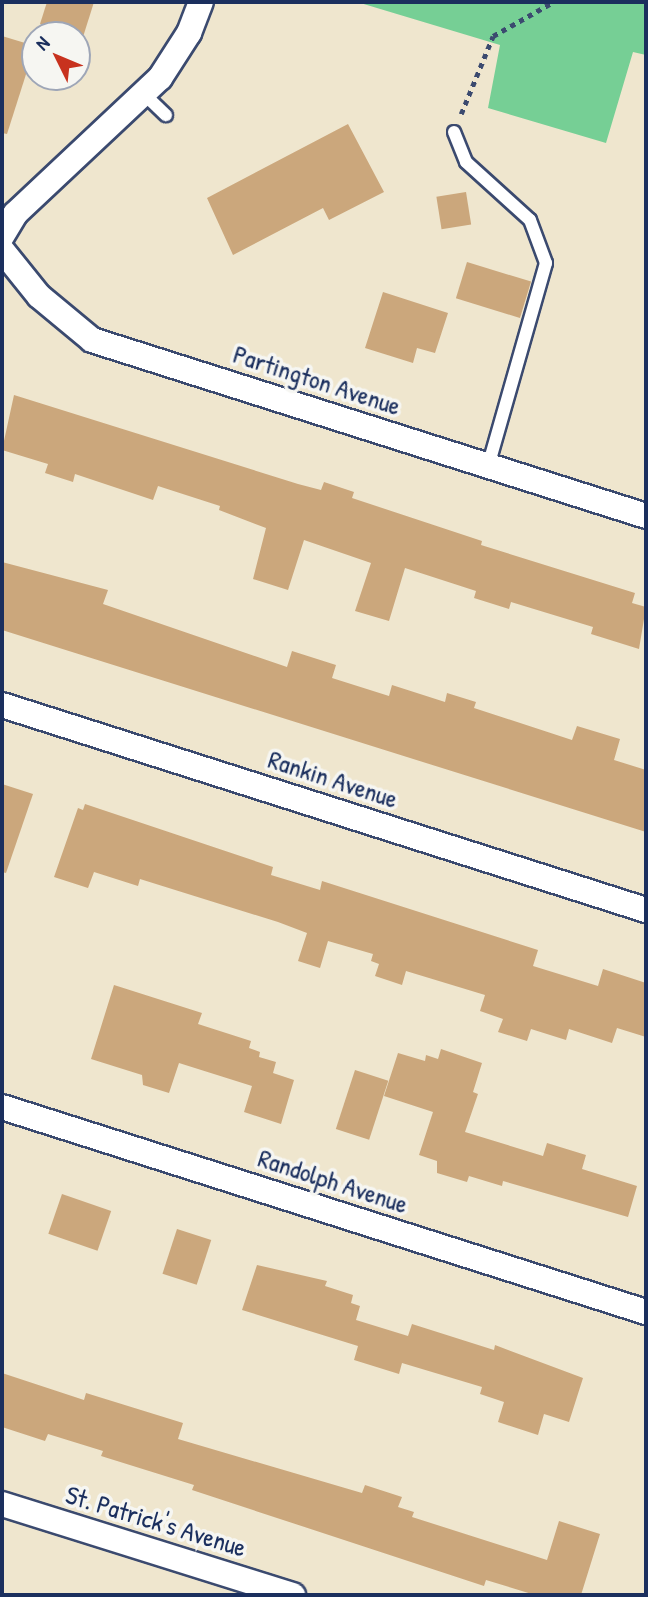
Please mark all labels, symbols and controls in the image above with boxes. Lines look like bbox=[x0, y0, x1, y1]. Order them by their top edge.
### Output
north arrow bbox=[21, 21, 91, 91]
text: N bbox=[29, 30, 55, 56]
street label: Partington Avenue bbox=[229, 338, 405, 422]
street label: Rankin Avenue bbox=[264, 743, 402, 815]
street label: Randolph Avenue bbox=[254, 1142, 412, 1220]
street label: St. Patrick's Avenue bbox=[62, 1479, 250, 1563]

